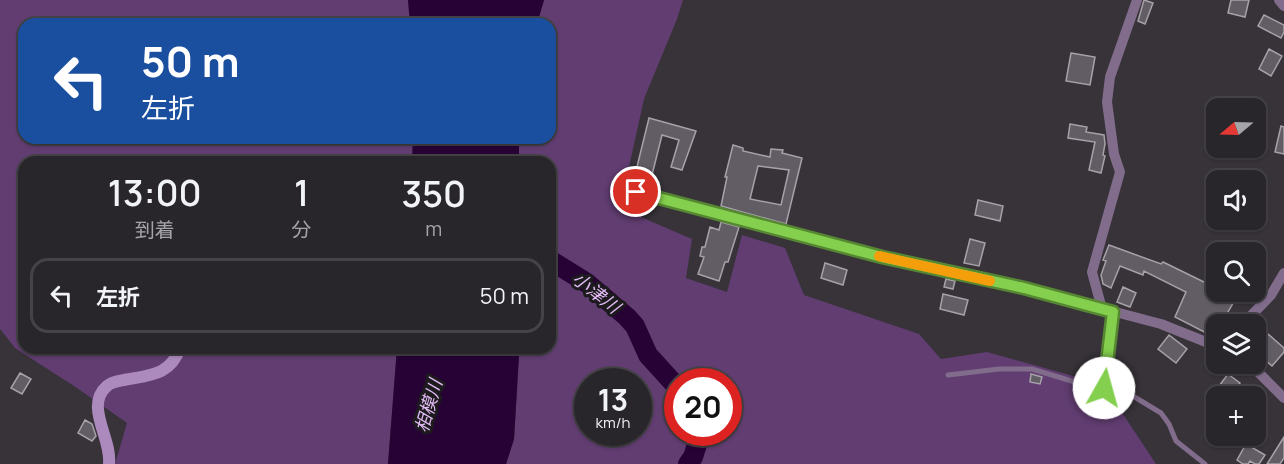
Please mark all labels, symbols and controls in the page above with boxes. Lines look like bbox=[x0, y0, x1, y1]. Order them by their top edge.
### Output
text: 50 m bbox=[141, 32, 239, 90]
icon: left bbox=[42, 42, 120, 120]
text: 左折 bbox=[141, 89, 195, 126]
north arrow bbox=[1206, 98, 1266, 158]
map controls bbox=[1206, 98, 1266, 446]
pin bbox=[610, 166, 661, 217]
text: 13:00 bbox=[108, 168, 202, 217]
text: 1 bbox=[294, 168, 309, 217]
text: 350 bbox=[401, 169, 466, 218]
button: sound bbox=[1206, 170, 1266, 230]
icon: arrive bbox=[619, 175, 652, 208]
text: m bbox=[425, 215, 442, 242]
text: 到着 bbox=[135, 216, 175, 243]
text: 分 bbox=[292, 216, 312, 243]
button: search bbox=[1206, 242, 1266, 302]
water label: 小津川 bbox=[568, 266, 627, 320]
icon: left bbox=[45, 279, 78, 312]
text: 50 m bbox=[480, 281, 529, 311]
text: 左折 bbox=[96, 282, 140, 312]
button: layers bbox=[1206, 314, 1266, 374]
position arrow bbox=[1072, 356, 1136, 420]
speed limit sign: 20 bbox=[664, 368, 742, 446]
water label: 相模川 bbox=[409, 375, 448, 435]
text: 13 bbox=[598, 379, 628, 420]
button: + bbox=[1206, 386, 1266, 446]
text: km/h bbox=[596, 412, 630, 433]

